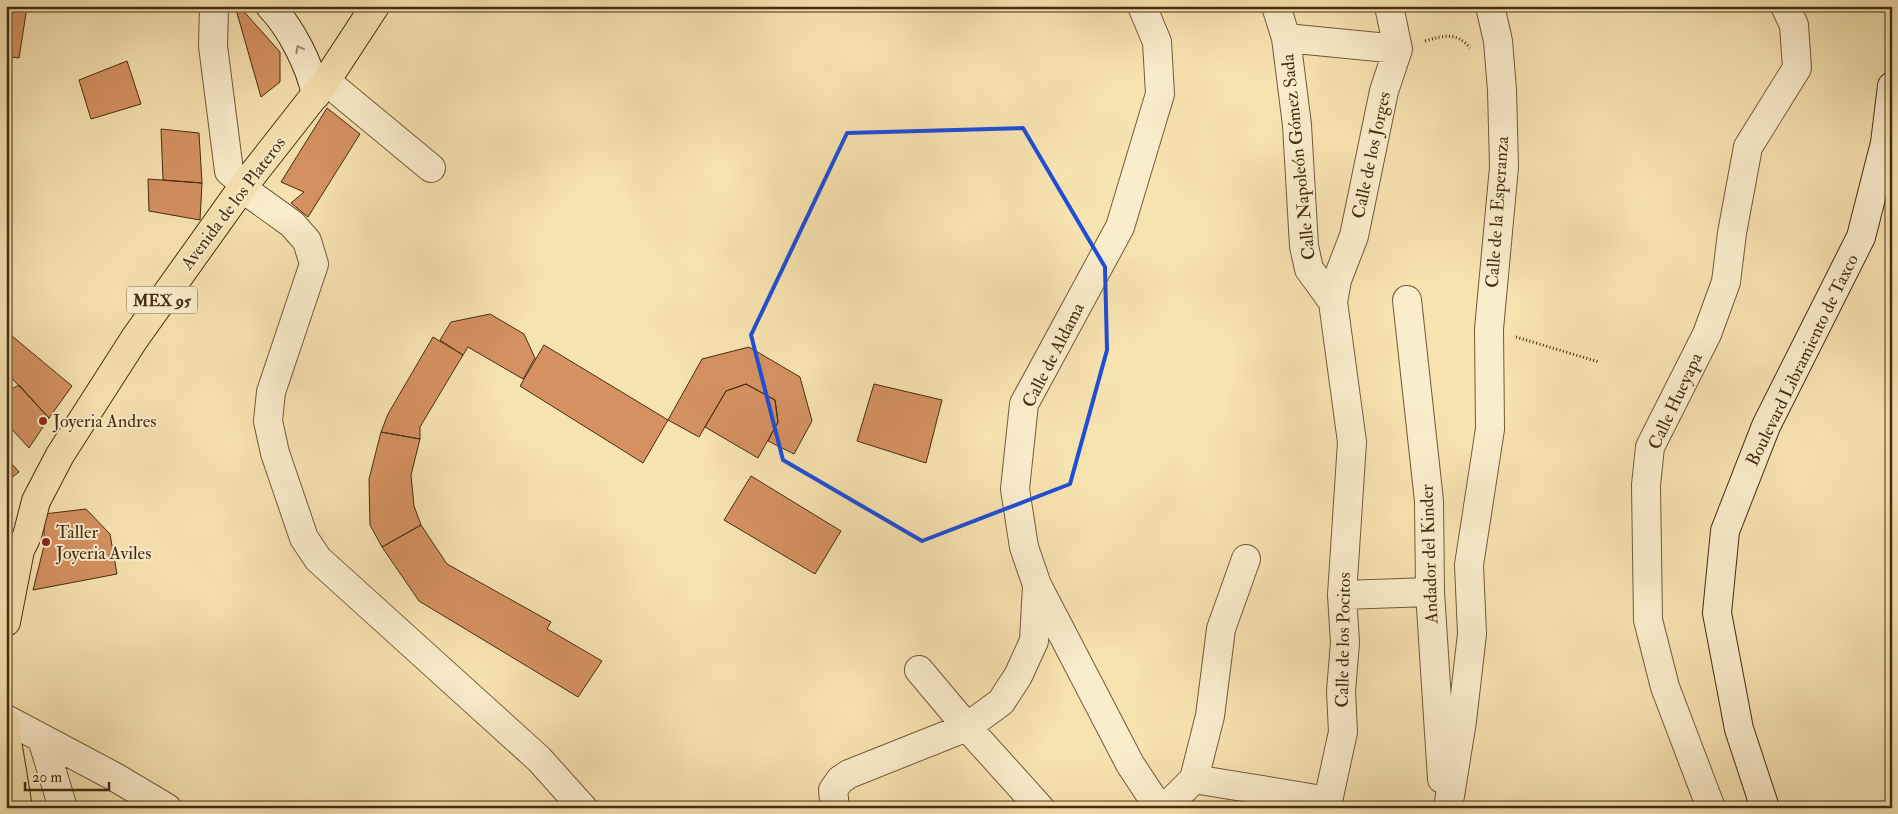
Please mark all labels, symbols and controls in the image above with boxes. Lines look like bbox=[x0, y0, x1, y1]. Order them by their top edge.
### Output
one-way arrow bbox=[295, 46, 305, 55]
street label: Calle Napoleón Gómez Sada bbox=[1276, 52, 1321, 261]
street label: Calle de los Jorges bbox=[1347, 90, 1396, 221]
street label: Avenida de los Plateros bbox=[175, 132, 291, 275]
street label: Calle de la Esperanza bbox=[1481, 135, 1514, 289]
street label: Boulevard Libramiento de Taxco bbox=[1741, 250, 1864, 470]
road number: MEX 95 bbox=[127, 286, 197, 314]
street label: Calle de Aldama bbox=[1017, 298, 1090, 412]
street label: Calle Hueyapa bbox=[1643, 349, 1708, 453]
place label: Joyeria Andres bbox=[52, 410, 156, 433]
marker: Joyeria Andres bbox=[37, 415, 49, 427]
street label: Andador del Kinder bbox=[1416, 484, 1443, 625]
place label: Taller Joyeria Aviles bbox=[55, 521, 151, 565]
marker: Taller Joyeria Aviles bbox=[40, 536, 52, 548]
street label: Calle de los Pocitos bbox=[1331, 572, 1356, 708]
scale bar bbox=[25, 759, 109, 791]
text: 20 m bbox=[32, 768, 62, 787]

